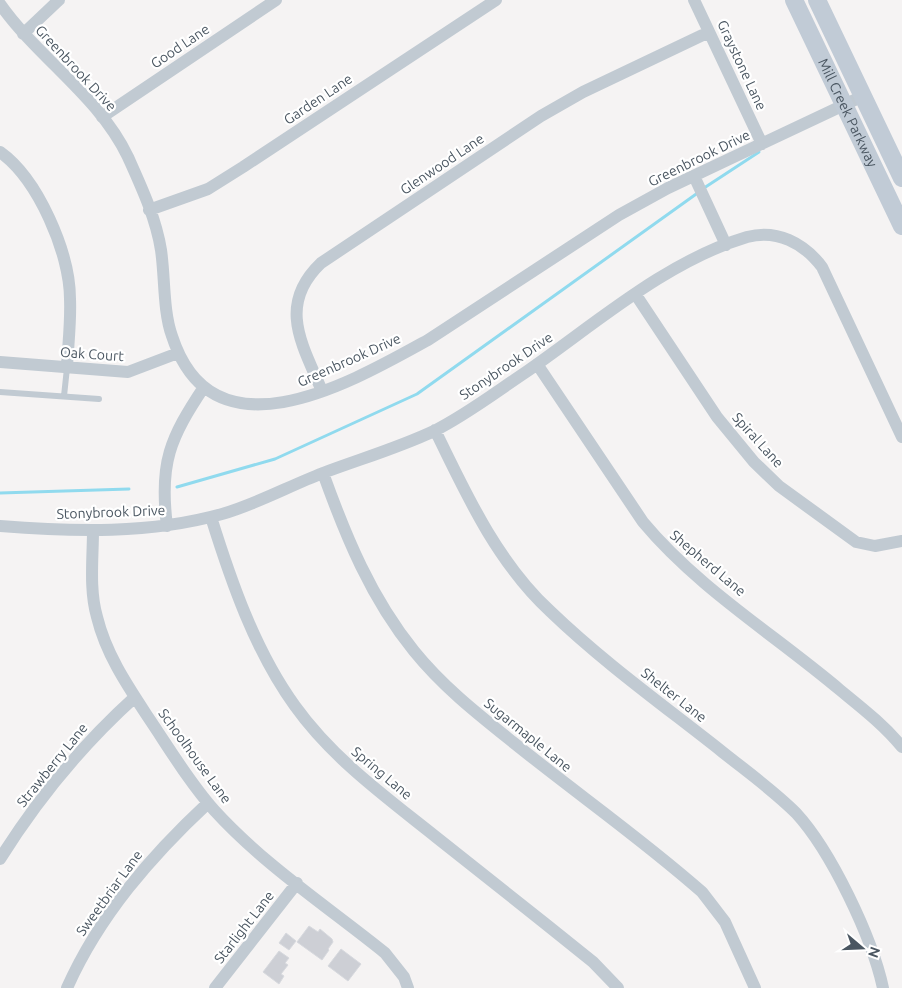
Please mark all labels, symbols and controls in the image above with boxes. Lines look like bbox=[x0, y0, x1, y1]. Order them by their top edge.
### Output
street label: Graystone Lane bbox=[714, 18, 770, 112]
street label: Good Lane bbox=[148, 21, 212, 71]
street label: Greenbrook Drive bbox=[32, 22, 120, 114]
street label: Mill Creek Parkway bbox=[815, 56, 881, 170]
street label: Garden Lane bbox=[281, 70, 355, 128]
street label: Greenbrook Drive bbox=[645, 126, 753, 190]
street label: Glenwood Lane bbox=[397, 130, 487, 198]
street label: Stonybrook Drive bbox=[456, 329, 556, 403]
street label: Greenbrook Drive bbox=[295, 330, 403, 390]
street label: Oak Court bbox=[60, 344, 125, 364]
street label: Spiral Lane bbox=[729, 409, 787, 471]
street label: Stonybrook Drive bbox=[56, 502, 166, 522]
street label: Shepherd Lane bbox=[667, 527, 749, 599]
street label: Shelter Lane bbox=[638, 665, 710, 725]
street label: Sugarmaple Lane bbox=[481, 695, 575, 775]
street label: Schoolhouse Lane bbox=[155, 706, 235, 806]
street label: Strawberry Lane bbox=[13, 720, 91, 810]
street label: Spring Lane bbox=[349, 743, 415, 803]
street label: Sweetbriar Lane bbox=[73, 847, 145, 939]
street label: Starlight Lane bbox=[211, 888, 277, 966]
north arrow bbox=[837, 923, 887, 973]
text: N bbox=[865, 945, 884, 960]

